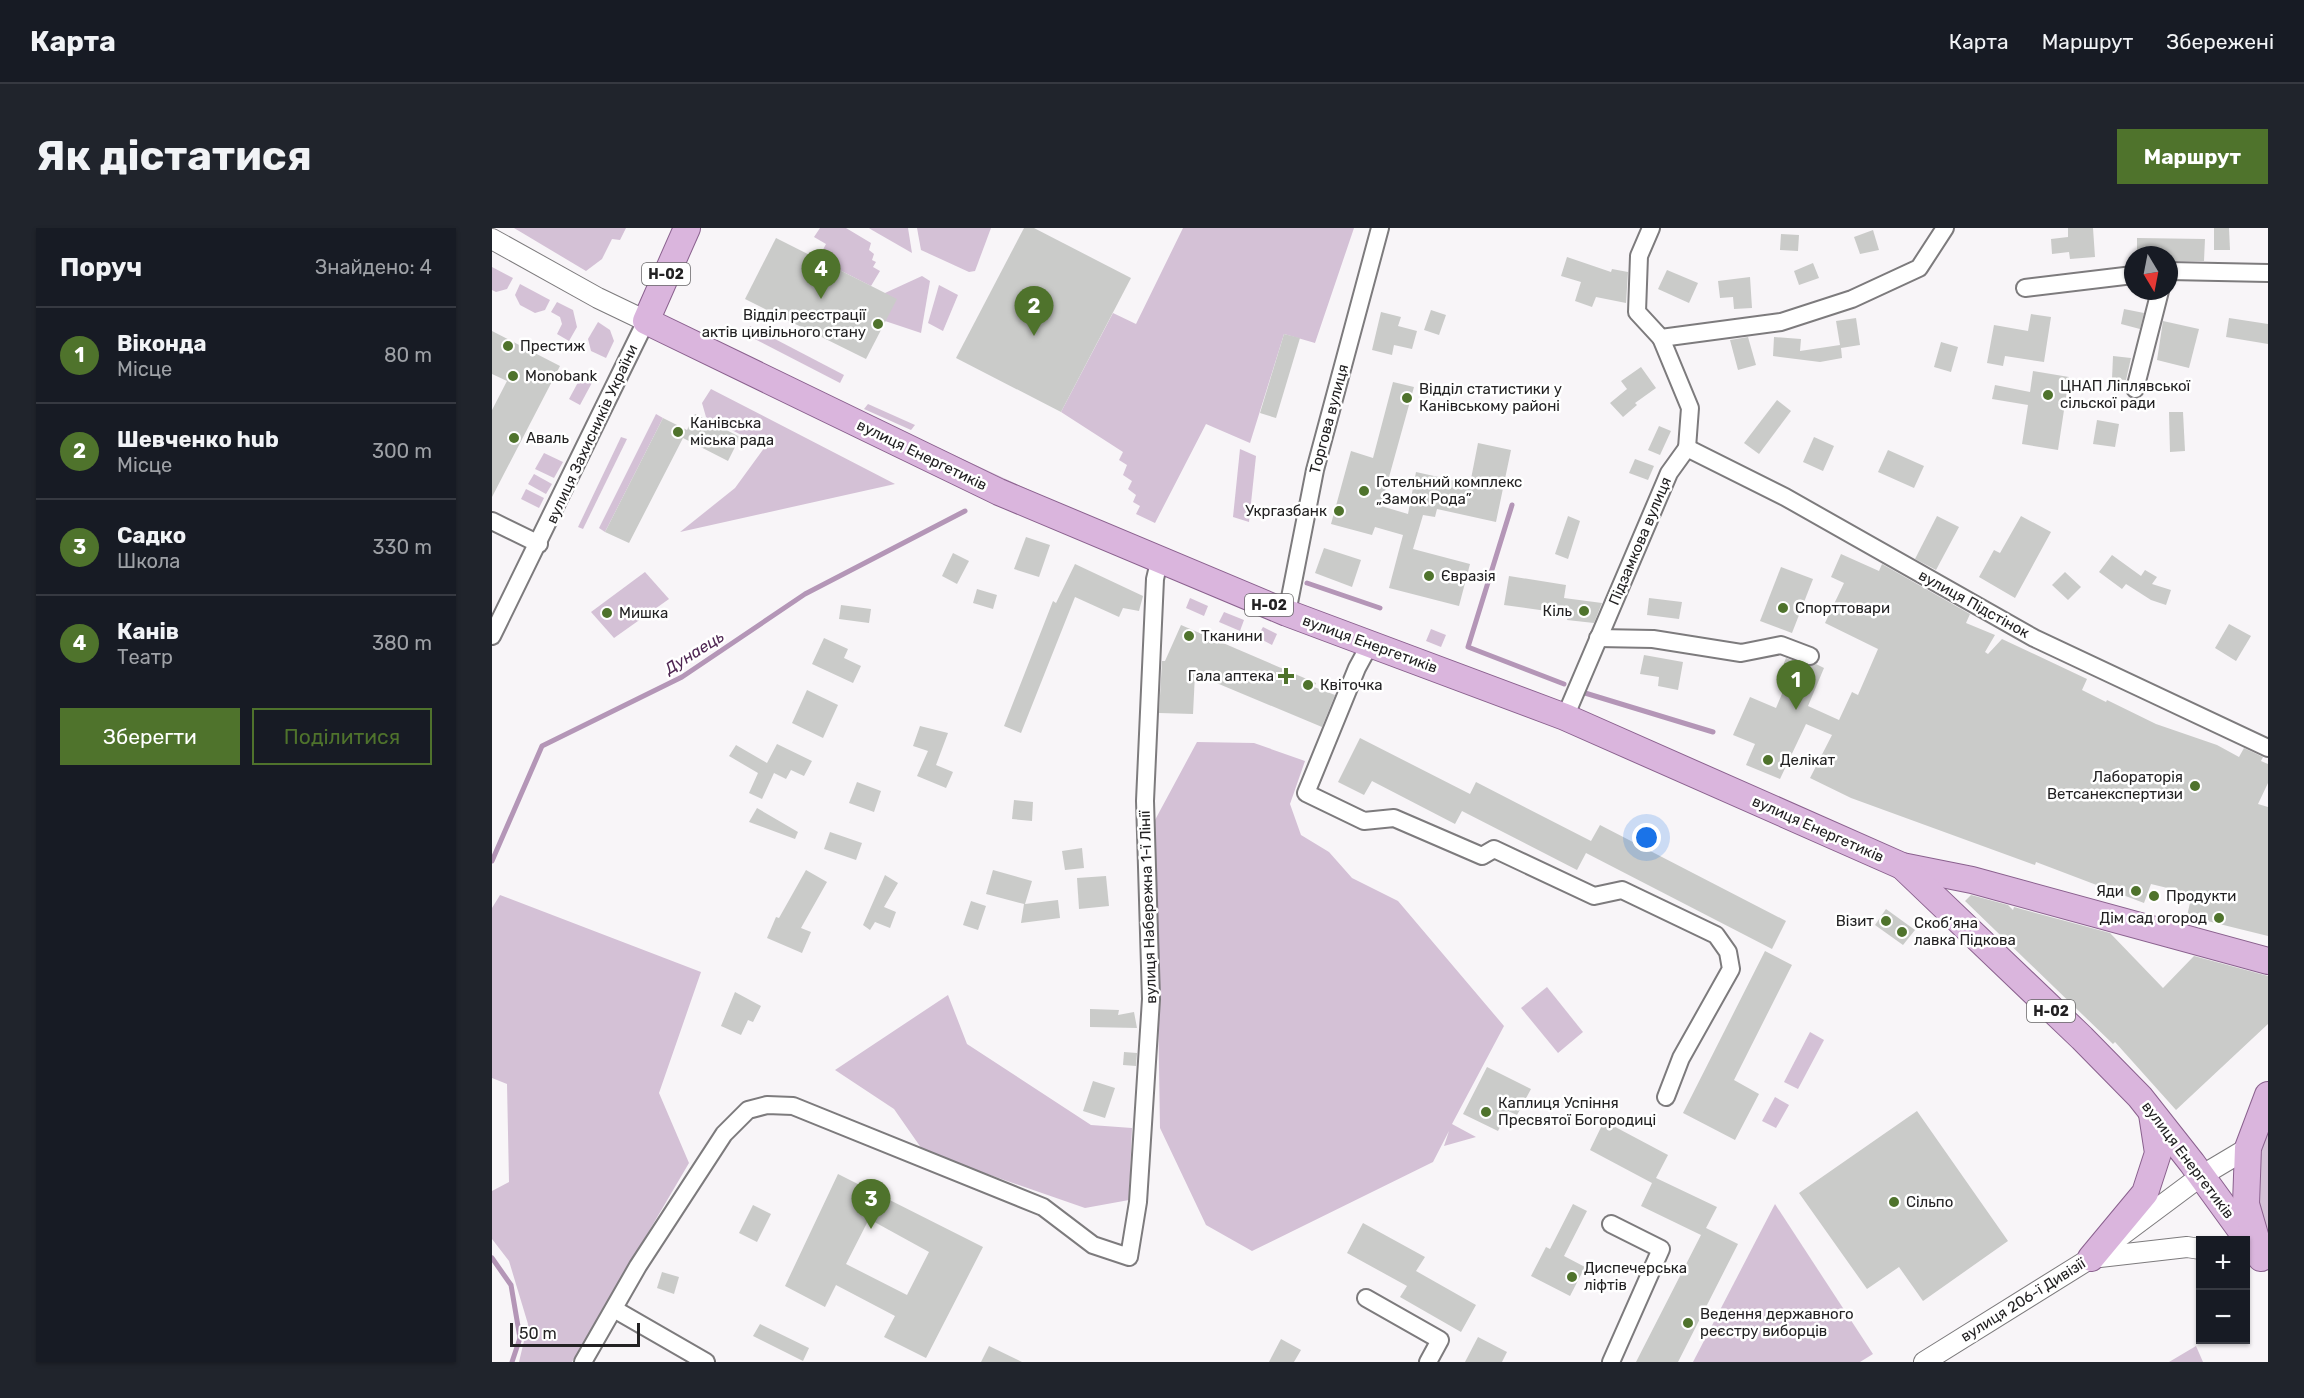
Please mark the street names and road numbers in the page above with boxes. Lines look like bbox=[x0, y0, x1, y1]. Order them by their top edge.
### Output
road number: Н-02 bbox=[642, 263, 690, 285]
street label: вулиця Захисників України bbox=[542, 342, 642, 526]
street label: Торгова вулиця bbox=[1306, 362, 1352, 476]
street label: вулиця Енергетиків bbox=[854, 416, 990, 494]
street label: Підзамкова вулиця bbox=[1605, 474, 1675, 608]
street label: вулиця Підстінок bbox=[1915, 566, 2033, 642]
road number: Н-02 bbox=[1245, 594, 1293, 616]
street label: вулиця Енергетиків bbox=[1300, 611, 1440, 677]
street label: вулиця Енергетиків bbox=[1749, 792, 1887, 866]
street label: вулиця Набережна 1-ї Лінії bbox=[1136, 810, 1160, 1004]
road number: Н-02 bbox=[2027, 1000, 2075, 1022]
street label: вулиця Енергетиків bbox=[2138, 1098, 2238, 1222]
street label: вулиця 206-ї Дивізії bbox=[1957, 1254, 2089, 1346]

